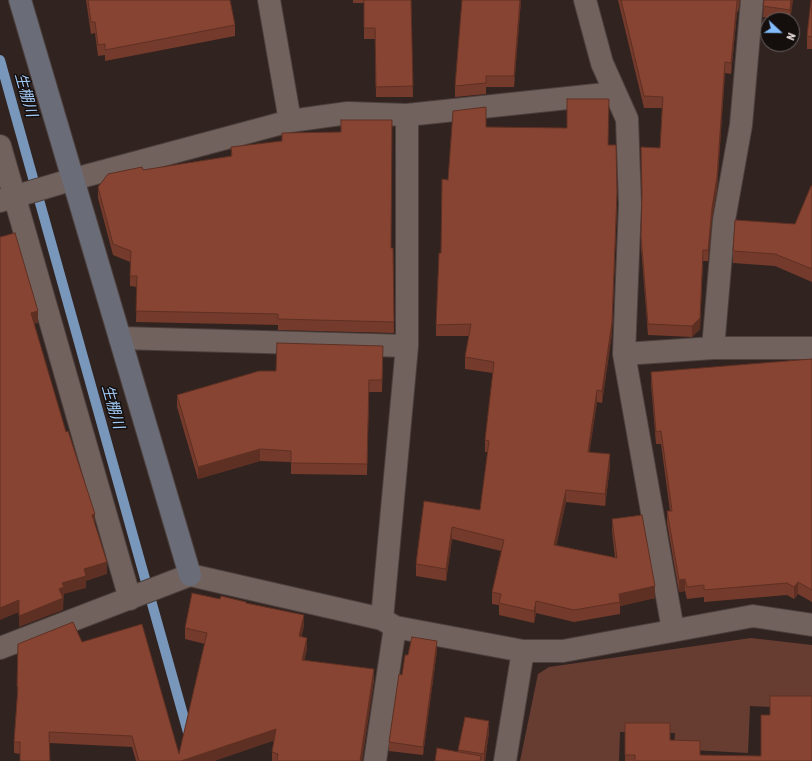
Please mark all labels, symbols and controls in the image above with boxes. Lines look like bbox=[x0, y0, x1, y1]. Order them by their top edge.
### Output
north arrow bbox=[760, 12, 800, 52]
text: N bbox=[783, 31, 798, 42]
water label: 生棚川 bbox=[10, 71, 40, 119]
water label: 生棚川 bbox=[97, 383, 127, 431]

